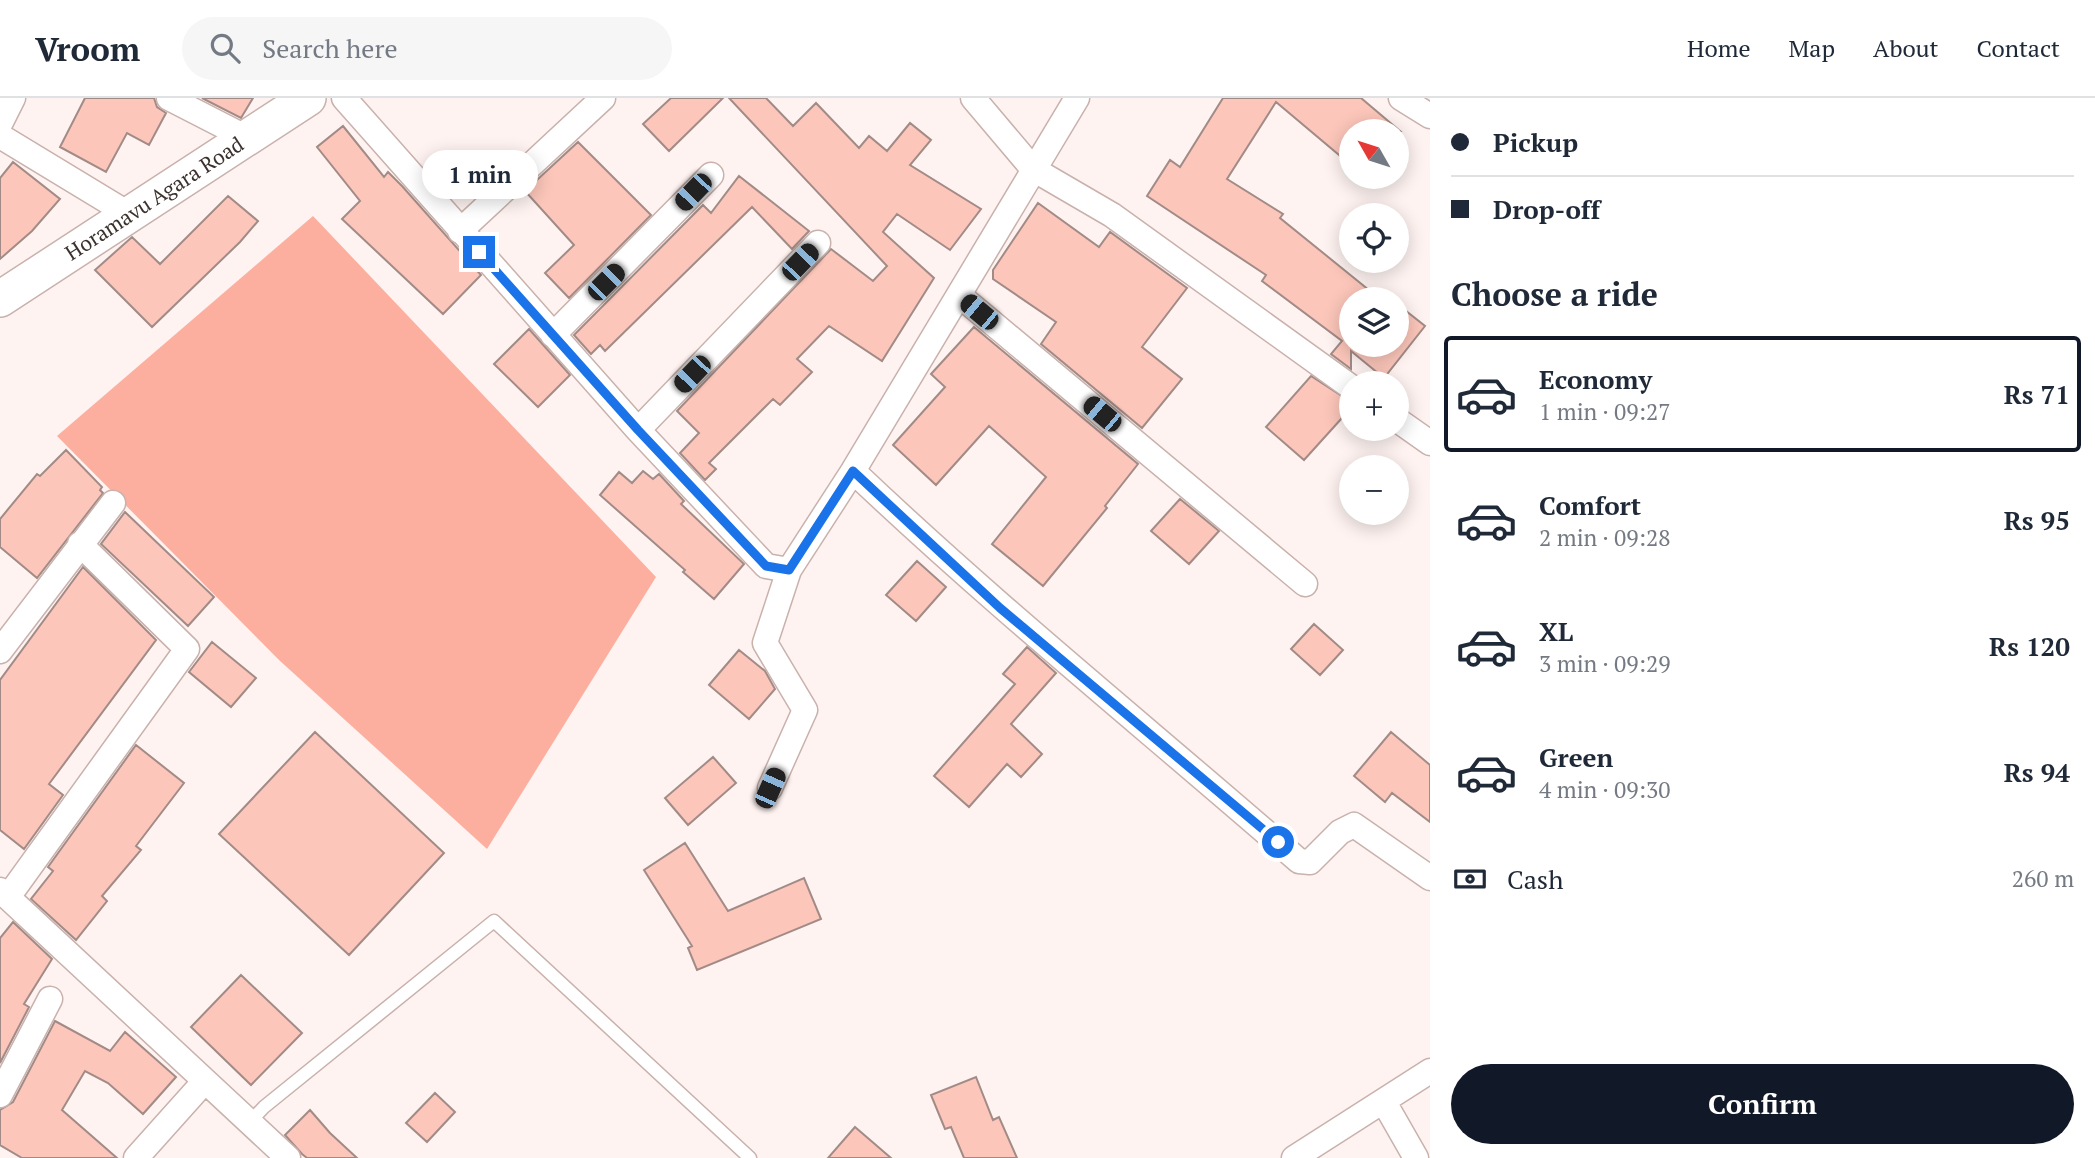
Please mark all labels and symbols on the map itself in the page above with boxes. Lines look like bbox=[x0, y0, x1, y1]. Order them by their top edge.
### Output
north arrow bbox=[1339, 119, 1409, 189]
street label: Horamavu Agara Road bbox=[59, 130, 249, 266]
callout: 1 min bbox=[421, 150, 537, 200]
car bbox=[671, 170, 716, 214]
route end bbox=[463, 236, 495, 268]
car bbox=[778, 240, 823, 284]
car bbox=[584, 260, 629, 304]
car bbox=[957, 290, 1002, 334]
car bbox=[670, 352, 715, 396]
car bbox=[1080, 392, 1125, 436]
car bbox=[752, 765, 789, 811]
route start bbox=[1262, 826, 1294, 858]

